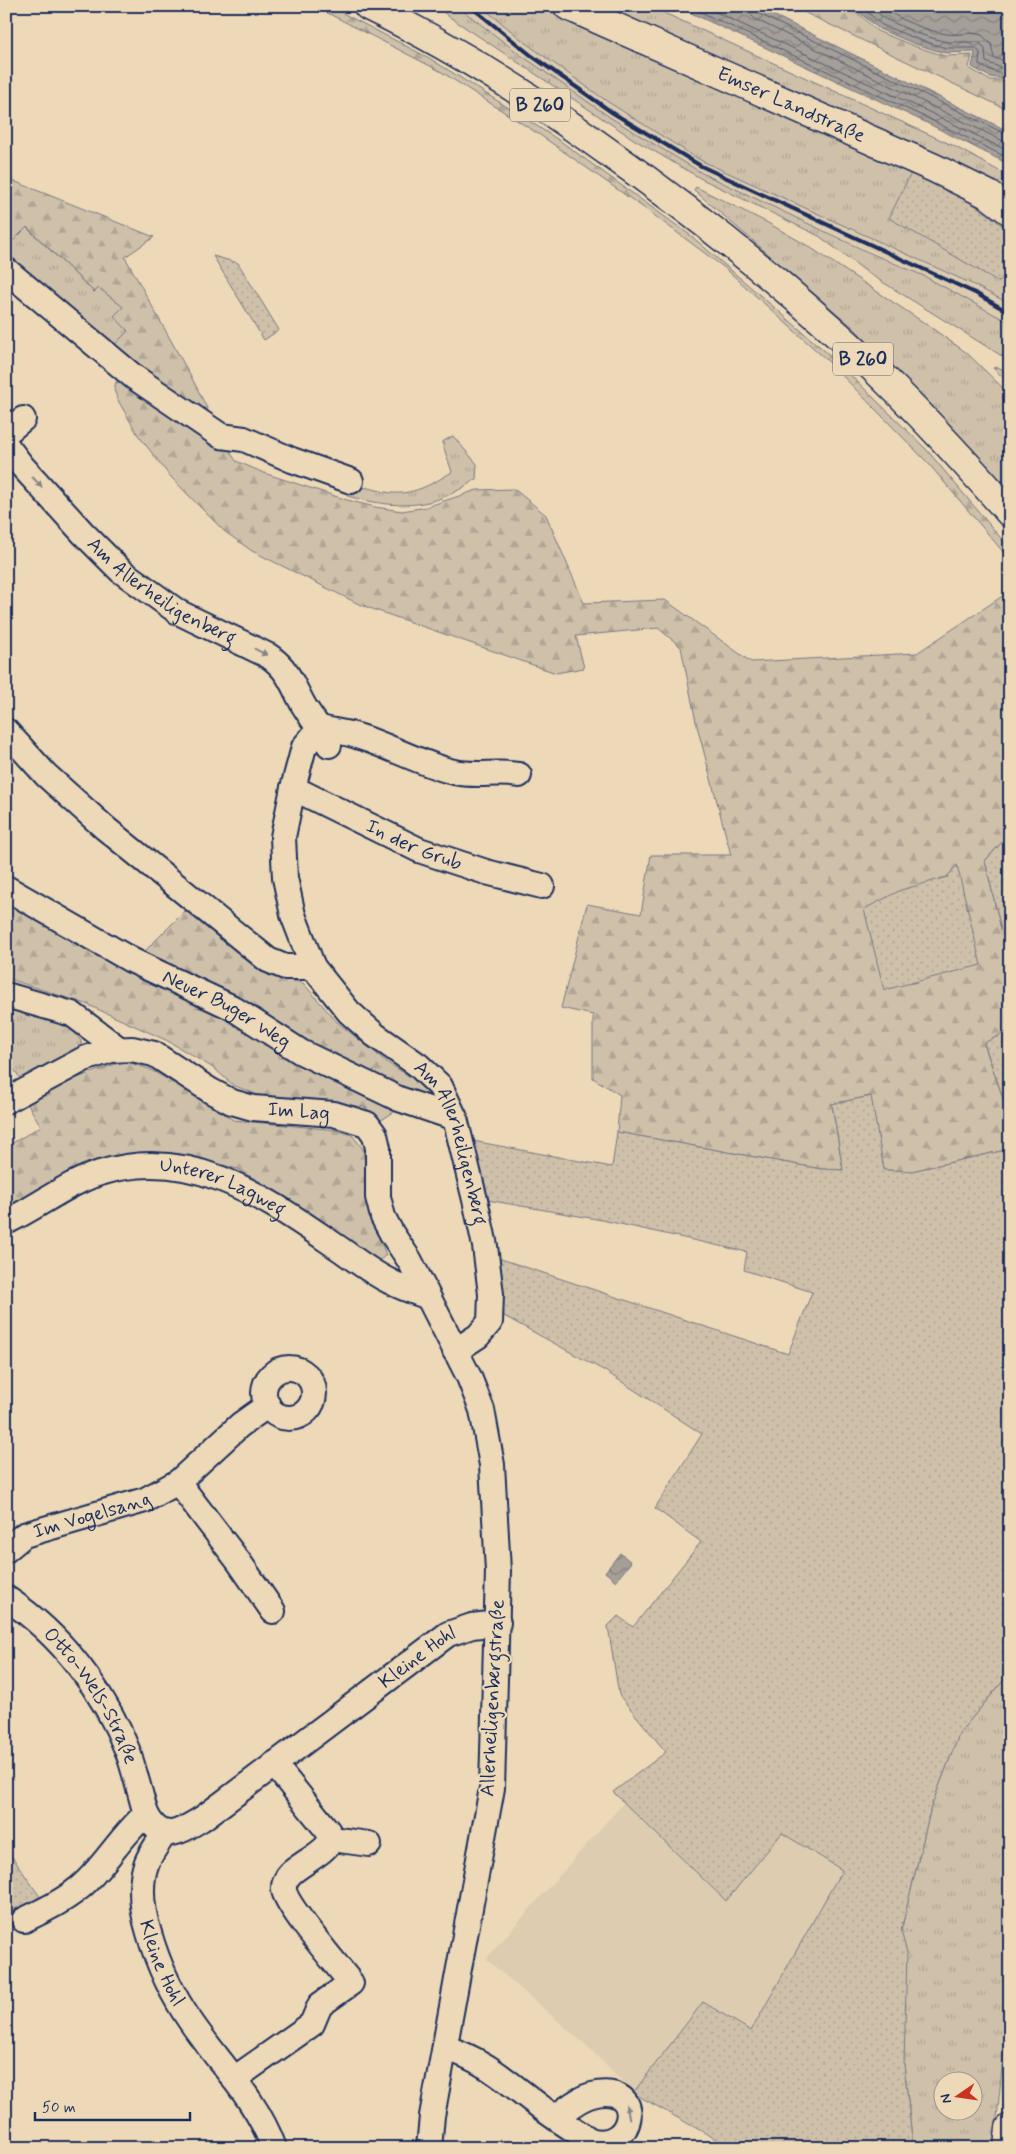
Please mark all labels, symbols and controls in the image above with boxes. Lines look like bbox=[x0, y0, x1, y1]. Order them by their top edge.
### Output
street label: Emser Landstraße bbox=[713, 60, 870, 149]
road number: B 260 bbox=[510, 88, 570, 122]
road number: B 260 bbox=[833, 342, 893, 376]
one-way arrow bbox=[31, 476, 43, 488]
street label: Am Allerheiligenberg bbox=[81, 531, 241, 654]
one-way arrow bbox=[254, 649, 268, 657]
street label: In der Grub bbox=[362, 813, 466, 877]
street label: Neuer Buger Weg bbox=[158, 963, 296, 1056]
street label: Am Allerheiligenberg bbox=[408, 1055, 494, 1228]
street label: Im Lag bbox=[267, 1096, 331, 1128]
street label: Unterer Lagweg bbox=[159, 1151, 291, 1225]
street label: Im Vogelsang bbox=[30, 1486, 156, 1545]
street label: Allerheiligenbergstraße bbox=[474, 1598, 514, 1797]
street label: Kleine Hohl bbox=[373, 1619, 459, 1695]
street label: Otto-Wels-Straße bbox=[38, 1621, 145, 1768]
street label: Kleine Hohl bbox=[132, 1917, 191, 2011]
north arrow bbox=[934, 2072, 984, 2122]
scale bar bbox=[35, 2089, 190, 2121]
text: N bbox=[936, 2092, 956, 2105]
text: 50 m bbox=[42, 2098, 76, 2118]
one-way arrow bbox=[624, 2104, 632, 2120]

